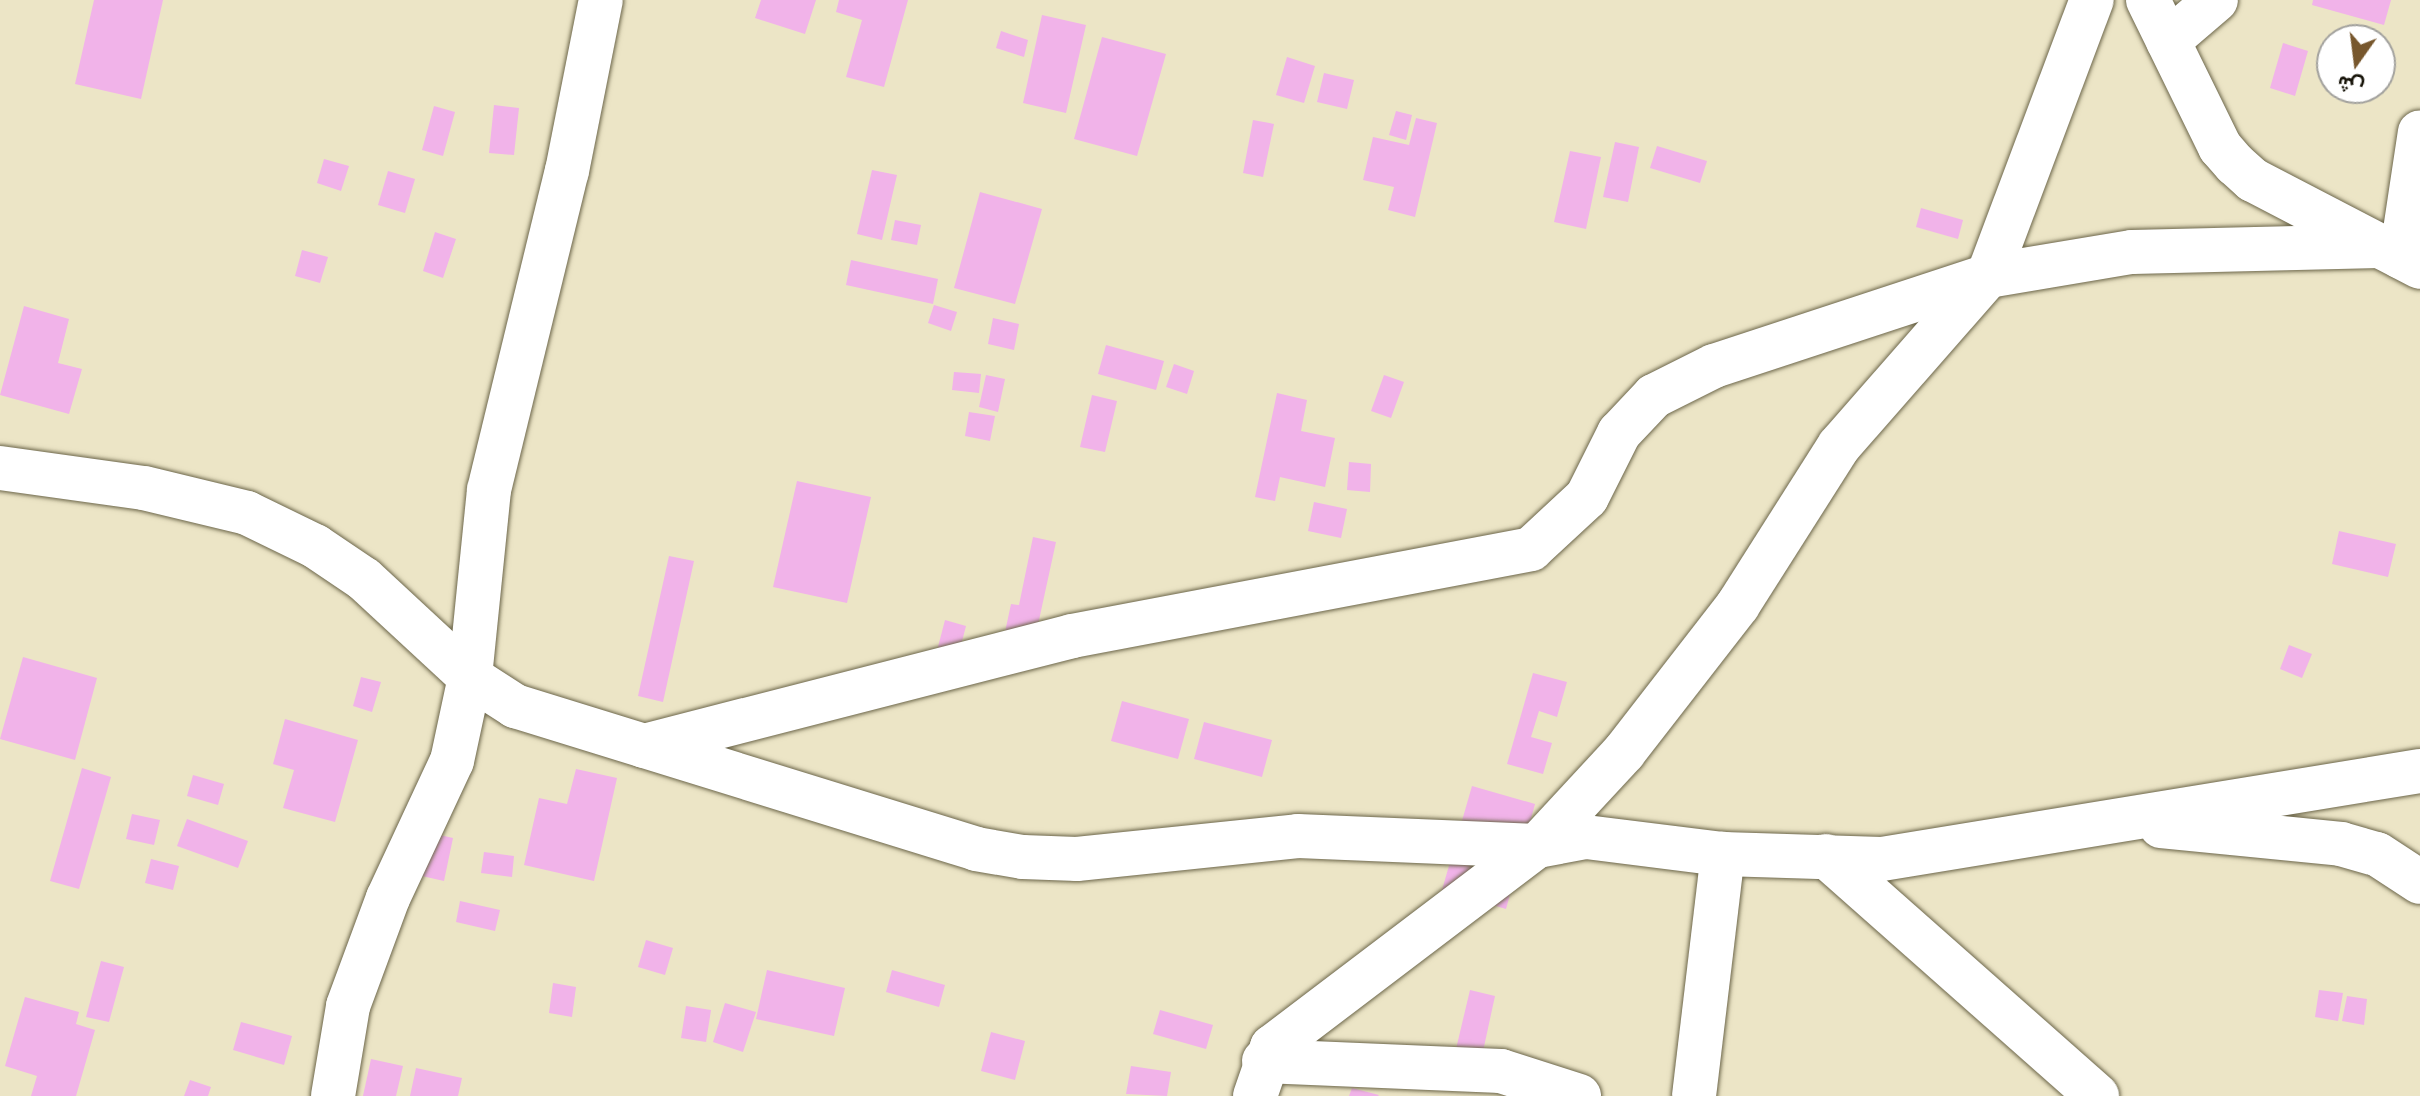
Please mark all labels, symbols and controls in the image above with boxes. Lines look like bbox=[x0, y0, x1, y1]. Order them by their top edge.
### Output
north arrow bbox=[2316, 24, 2396, 104]
text: ش bbox=[2334, 70, 2367, 102]

